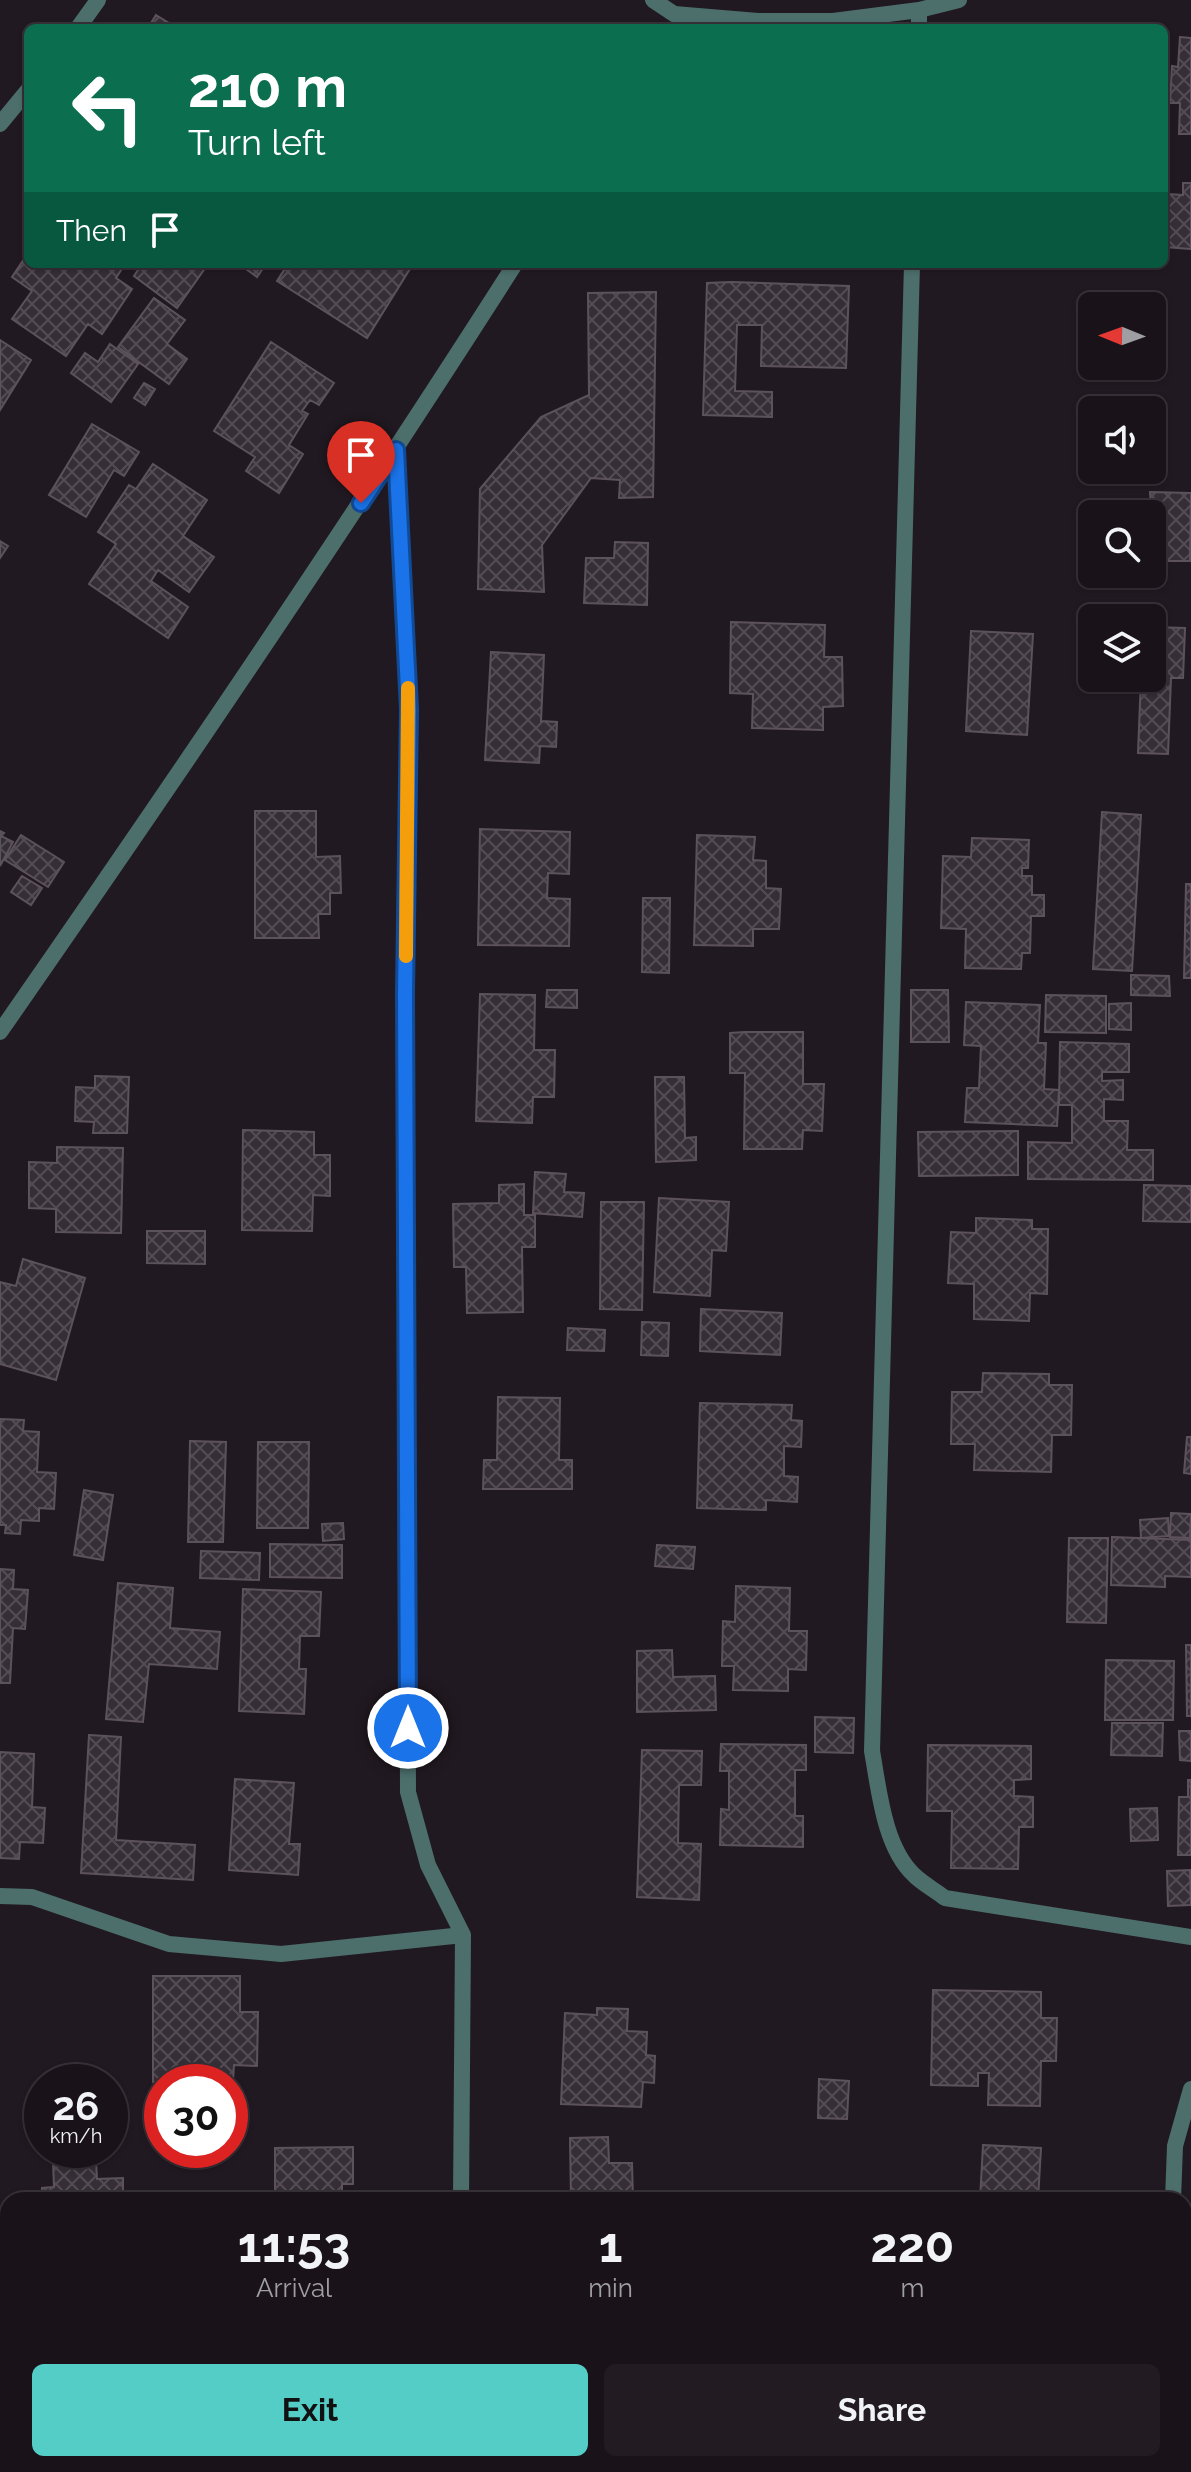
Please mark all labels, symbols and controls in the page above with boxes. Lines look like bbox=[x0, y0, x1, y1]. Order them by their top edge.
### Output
text: 210 m bbox=[188, 54, 347, 120]
icon: left bbox=[56, 56, 160, 160]
text: Turn left bbox=[188, 121, 326, 163]
icon: arrive bbox=[143, 208, 187, 252]
text: Then bbox=[56, 213, 127, 248]
north arrow bbox=[1078, 292, 1166, 380]
map controls bbox=[1078, 292, 1166, 692]
button: sound bbox=[1078, 396, 1166, 484]
pin bbox=[327, 421, 395, 503]
icon: arrive bbox=[339, 433, 383, 477]
button: search bbox=[1078, 500, 1166, 588]
button: layers bbox=[1078, 604, 1166, 692]
position arrow bbox=[366, 1686, 450, 1770]
speed limit sign: 30 bbox=[144, 2064, 248, 2168]
text: 26 bbox=[53, 2082, 99, 2129]
text: km/h bbox=[50, 2124, 102, 2148]
text: 11:53 bbox=[238, 2217, 350, 2273]
text: 1 bbox=[599, 2217, 622, 2273]
text: 220 bbox=[871, 2217, 954, 2273]
text: Arrival bbox=[256, 2273, 332, 2303]
text: min bbox=[588, 2273, 633, 2303]
text: m bbox=[900, 2273, 924, 2303]
button: Exit bbox=[32, 2364, 588, 2456]
button: Share bbox=[604, 2364, 1160, 2456]

